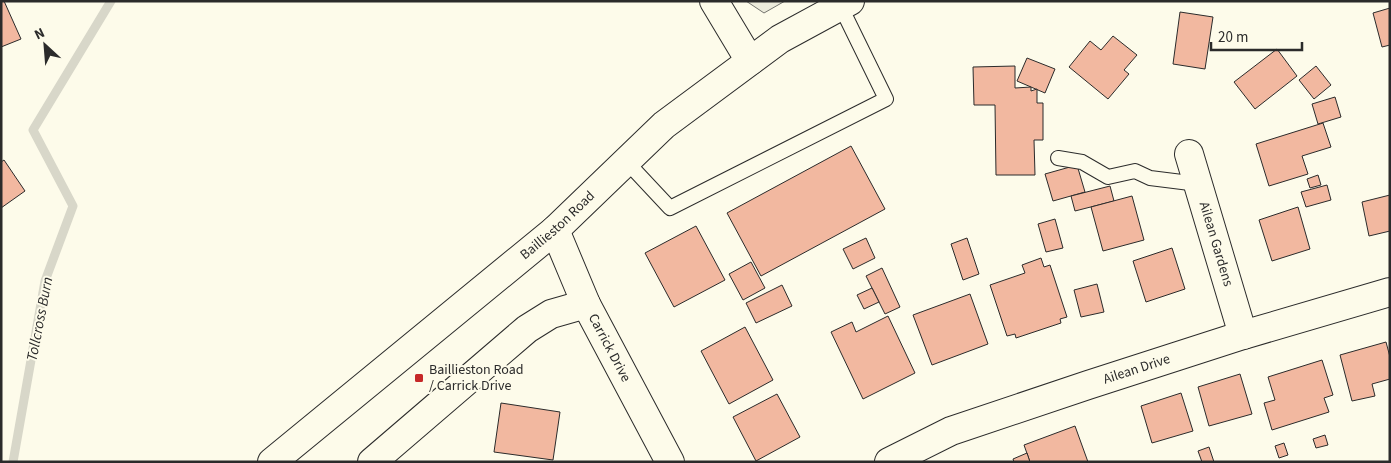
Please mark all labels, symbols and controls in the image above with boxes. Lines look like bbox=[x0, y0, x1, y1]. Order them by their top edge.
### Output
north arrow bbox=[20, 20, 70, 70]
scale bar bbox=[1211, 20, 1302, 52]
text: N bbox=[31, 23, 48, 45]
text: 20 m bbox=[1218, 27, 1248, 48]
street label: Baillieston Road bbox=[516, 186, 600, 265]
street label: Ailean Gardens bbox=[1194, 199, 1238, 289]
water label: Tollcross Burn bbox=[22, 275, 58, 363]
street label: Carrick Drive bbox=[583, 310, 636, 386]
street label: Ailean Drive bbox=[1101, 349, 1173, 389]
place label: Baillieston Road / Carrick Drive bbox=[429, 360, 523, 396]
marker: Baillieston Road / Carrick Drive bbox=[413, 372, 425, 384]

